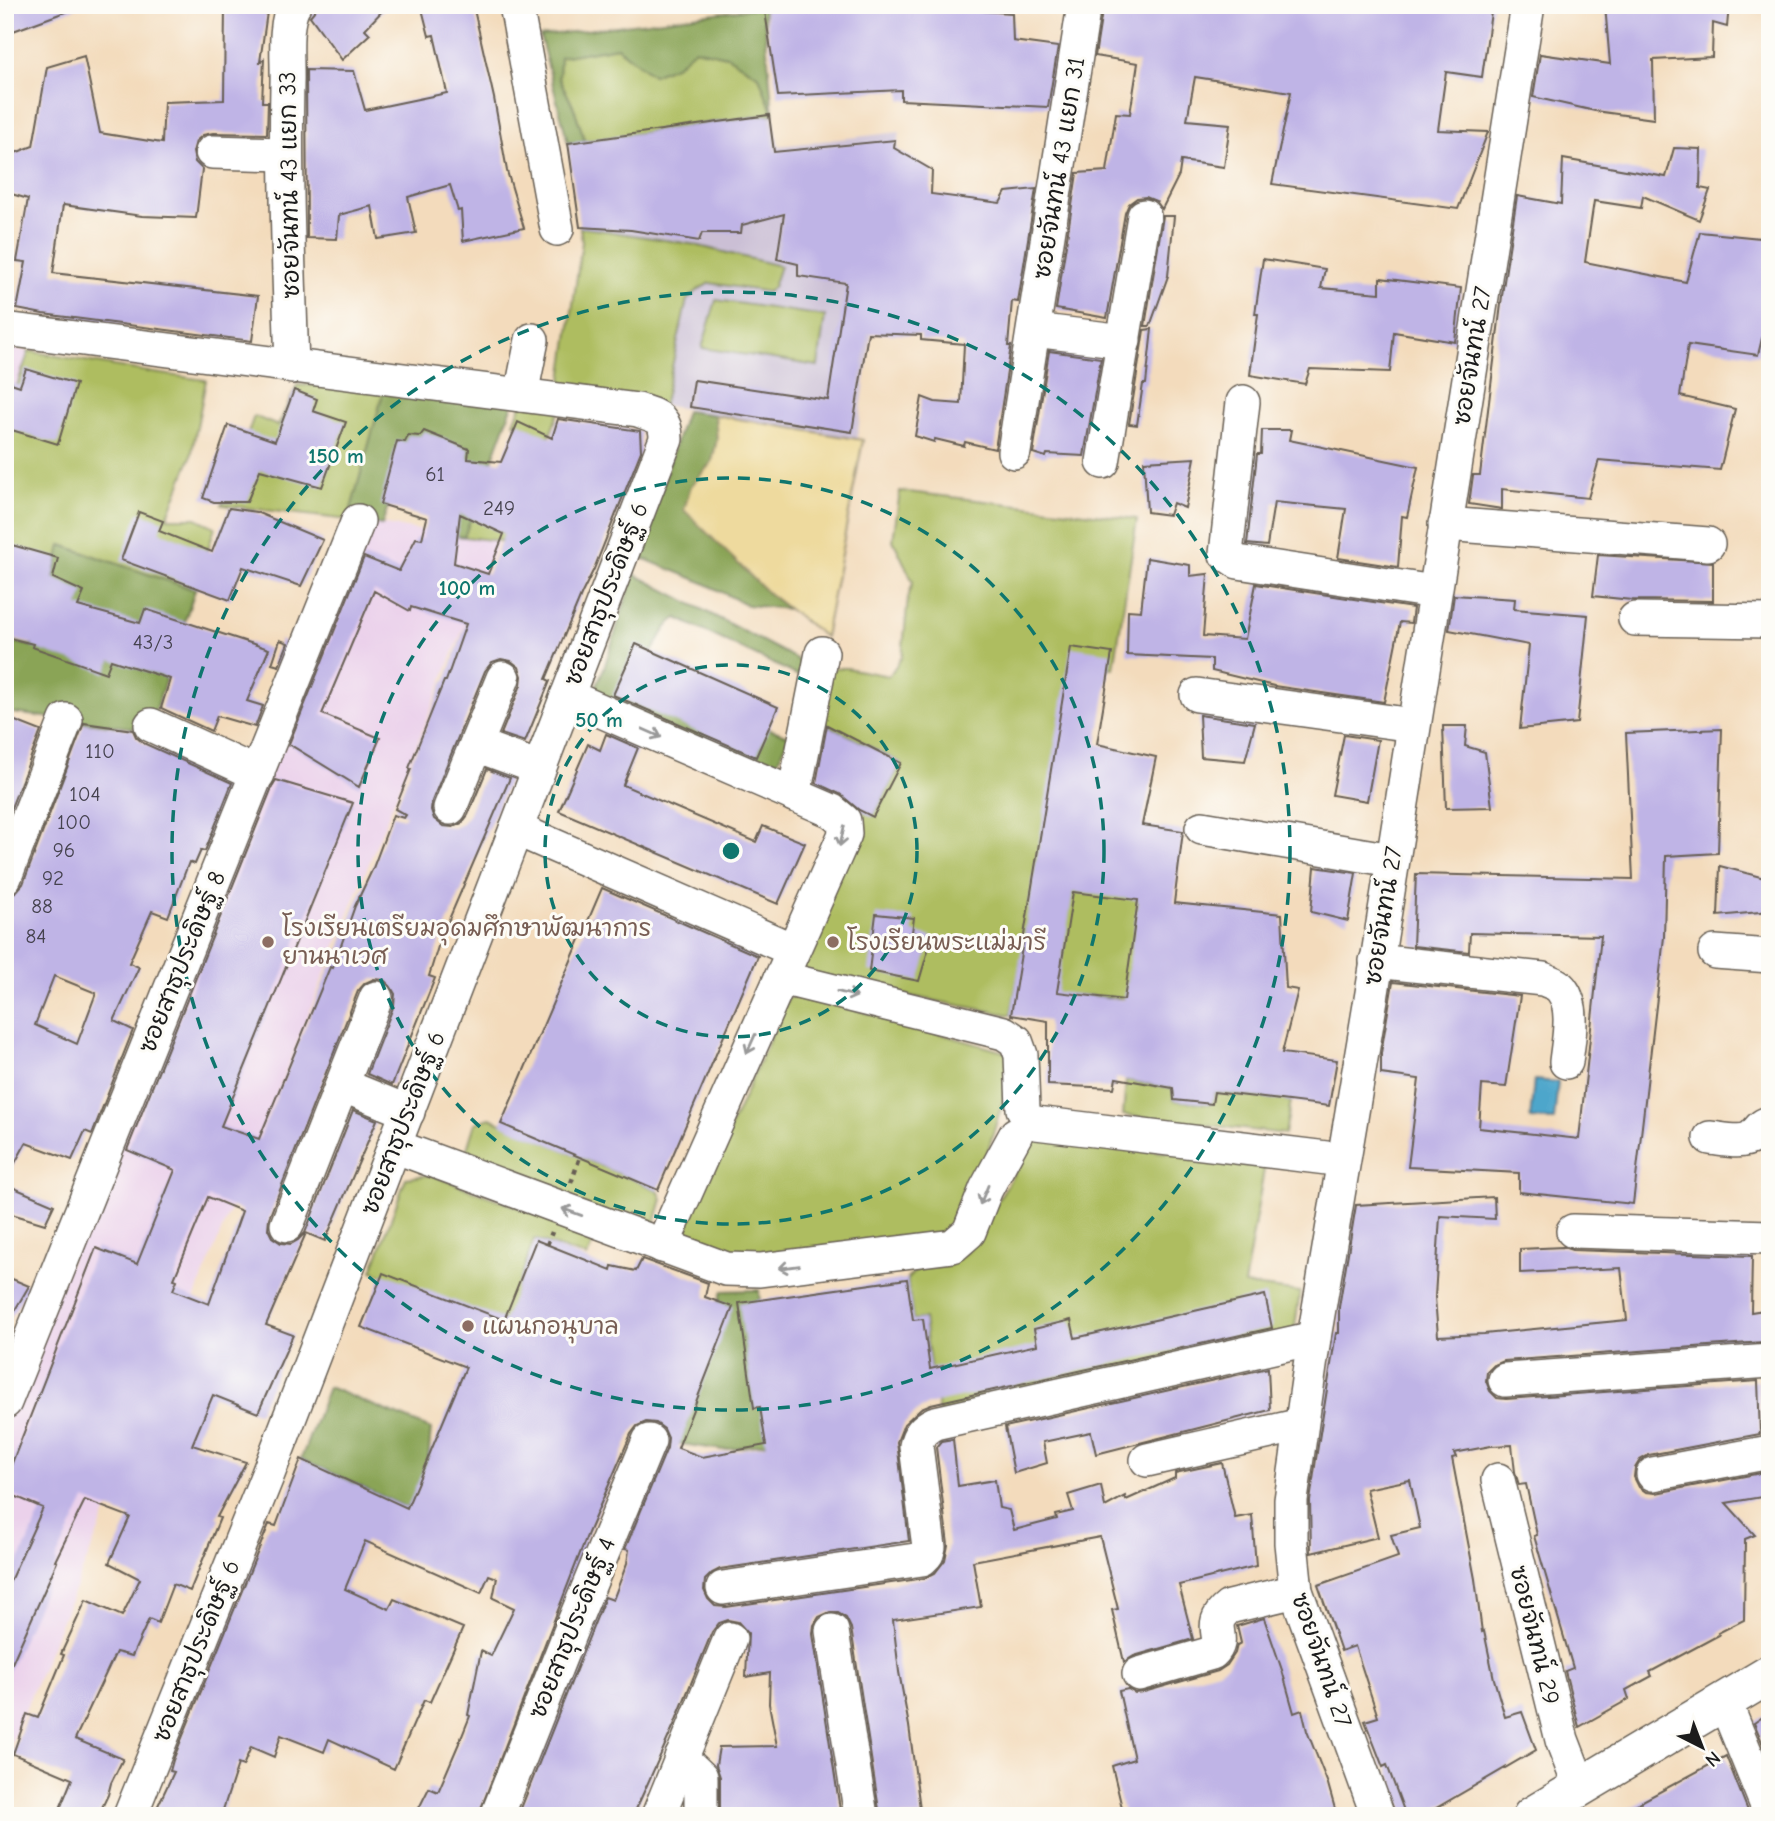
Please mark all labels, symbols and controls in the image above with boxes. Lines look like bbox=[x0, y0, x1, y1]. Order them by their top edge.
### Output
street label: ซอยจันทน์ 43 แยก 31 bbox=[1026, 55, 1090, 281]
street label: ซอยจันทน์ 43 แยก 33 bbox=[271, 71, 305, 299]
street label: ซอยจันทน์ 27 bbox=[1445, 284, 1497, 428]
text: 150 m bbox=[308, 444, 364, 468]
house number: 61 bbox=[425, 462, 445, 486]
house number: 249 bbox=[483, 496, 515, 520]
street label: ซอยสาธุประดิษฐ์ 6 bbox=[556, 498, 658, 691]
text: 100 m bbox=[439, 576, 495, 600]
house number: 43/3 bbox=[133, 630, 173, 654]
text: 50 m bbox=[575, 708, 623, 732]
one-way arrow bbox=[641, 727, 662, 740]
house number: 110 bbox=[85, 739, 115, 763]
house number: 104 bbox=[69, 782, 101, 806]
house number: 100 bbox=[57, 810, 91, 834]
one-way arrow bbox=[834, 824, 848, 847]
house number: 96 bbox=[53, 838, 75, 862]
centre of rings bbox=[719, 839, 743, 863]
street label: ซอยจันทน์ 27 bbox=[1356, 844, 1408, 988]
house number: 92 bbox=[42, 866, 64, 890]
street label: ซอยสาธุประดิษฐ์ 8 bbox=[131, 866, 235, 1058]
house number: 88 bbox=[31, 894, 53, 918]
place label: โรงเรียนเตรียมอุดมศึกษาพัฒนาการ ยานนาเวศ bbox=[282, 912, 651, 970]
house number: 84 bbox=[26, 924, 46, 948]
place label: โรงเรียนพระแม่มารี bbox=[847, 926, 1046, 956]
marker: โรงเรียนเตรียมอุดมศึกษาพัฒนาการ ยานนาเวศ bbox=[260, 934, 276, 950]
marker: โรงเรียนพระแม่มารี bbox=[825, 934, 841, 950]
one-way arrow bbox=[835, 988, 858, 1001]
street label: ซอยสาธุประดิษฐ์ 6 bbox=[353, 1027, 455, 1220]
one-way arrow bbox=[744, 1033, 757, 1054]
one-way arrow bbox=[977, 1184, 990, 1205]
one-way arrow bbox=[561, 1205, 583, 1217]
one-way arrow bbox=[778, 1260, 800, 1273]
place label: แผนกอนุบาล bbox=[482, 1312, 619, 1344]
marker: แผนกอนุบาล bbox=[460, 1318, 476, 1334]
street label: ซอยสาธุประดิษฐ์ 4 bbox=[521, 1533, 625, 1724]
street label: ซอยสาธุประดิษฐ์ 6 bbox=[145, 1555, 249, 1748]
street label: ซอยจันทน์ 29 bbox=[1504, 1562, 1568, 1707]
street label: ซอยจันทน์ 27 bbox=[1286, 1588, 1360, 1731]
north arrow bbox=[1666, 1713, 1736, 1783]
text: N bbox=[1701, 1747, 1725, 1771]

